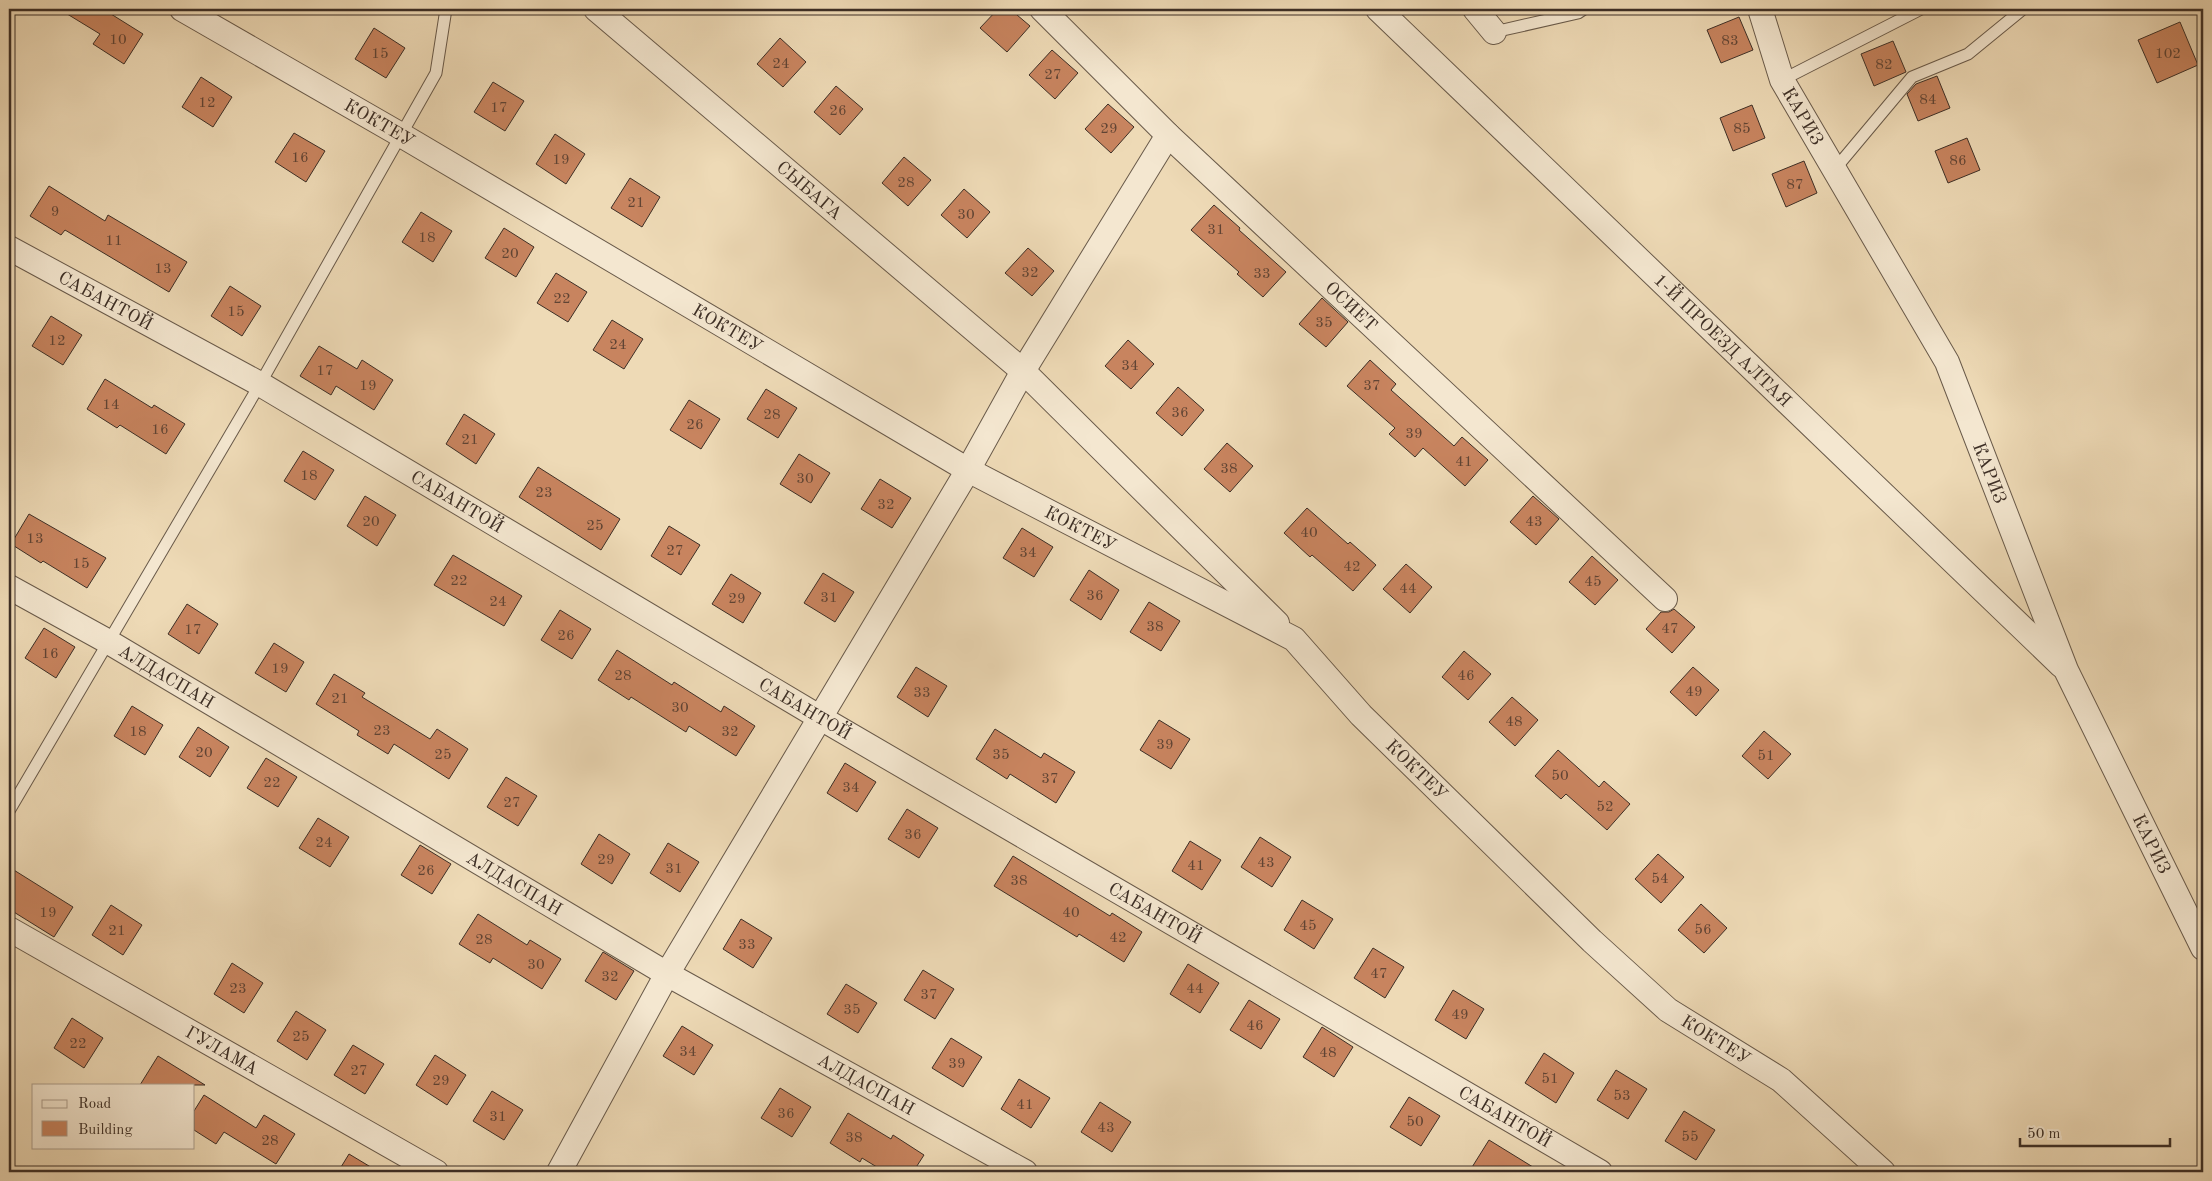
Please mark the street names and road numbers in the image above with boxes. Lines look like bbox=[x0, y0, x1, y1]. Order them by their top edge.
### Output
street label: КАРИЗ bbox=[1778, 84, 1826, 149]
street label: КОКТЕУ bbox=[341, 96, 418, 151]
street label: СЫБАГА bbox=[773, 158, 845, 224]
street label: САБАНТОЙ bbox=[55, 269, 157, 334]
street label: 1-Й ПРОЕЗД АЛТАЯ bbox=[1650, 271, 1794, 411]
street label: ОСИЕТ bbox=[1321, 279, 1380, 335]
street label: КОКТЕУ bbox=[689, 301, 765, 356]
street label: КАРИЗ bbox=[1969, 440, 2009, 506]
street label: САБАНТОЙ bbox=[407, 468, 508, 537]
street label: КОКТЕУ bbox=[1041, 503, 1119, 555]
street label: АЛДАСПАН bbox=[115, 642, 217, 712]
street label: САБАНТОЙ bbox=[755, 675, 856, 744]
street label: КОКТЕУ bbox=[1382, 737, 1450, 804]
street label: КАРИЗ bbox=[2129, 812, 2173, 877]
street label: АЛДАСПАН bbox=[463, 849, 565, 919]
street label: САБАНТОЙ bbox=[1105, 880, 1206, 948]
street label: КОКТЕУ bbox=[1678, 1012, 1753, 1069]
street label: ГУЛАМА bbox=[182, 1023, 261, 1079]
street label: АЛДАСПАН bbox=[814, 1051, 917, 1119]
street label: САБАНТОЙ bbox=[1455, 1083, 1556, 1152]

